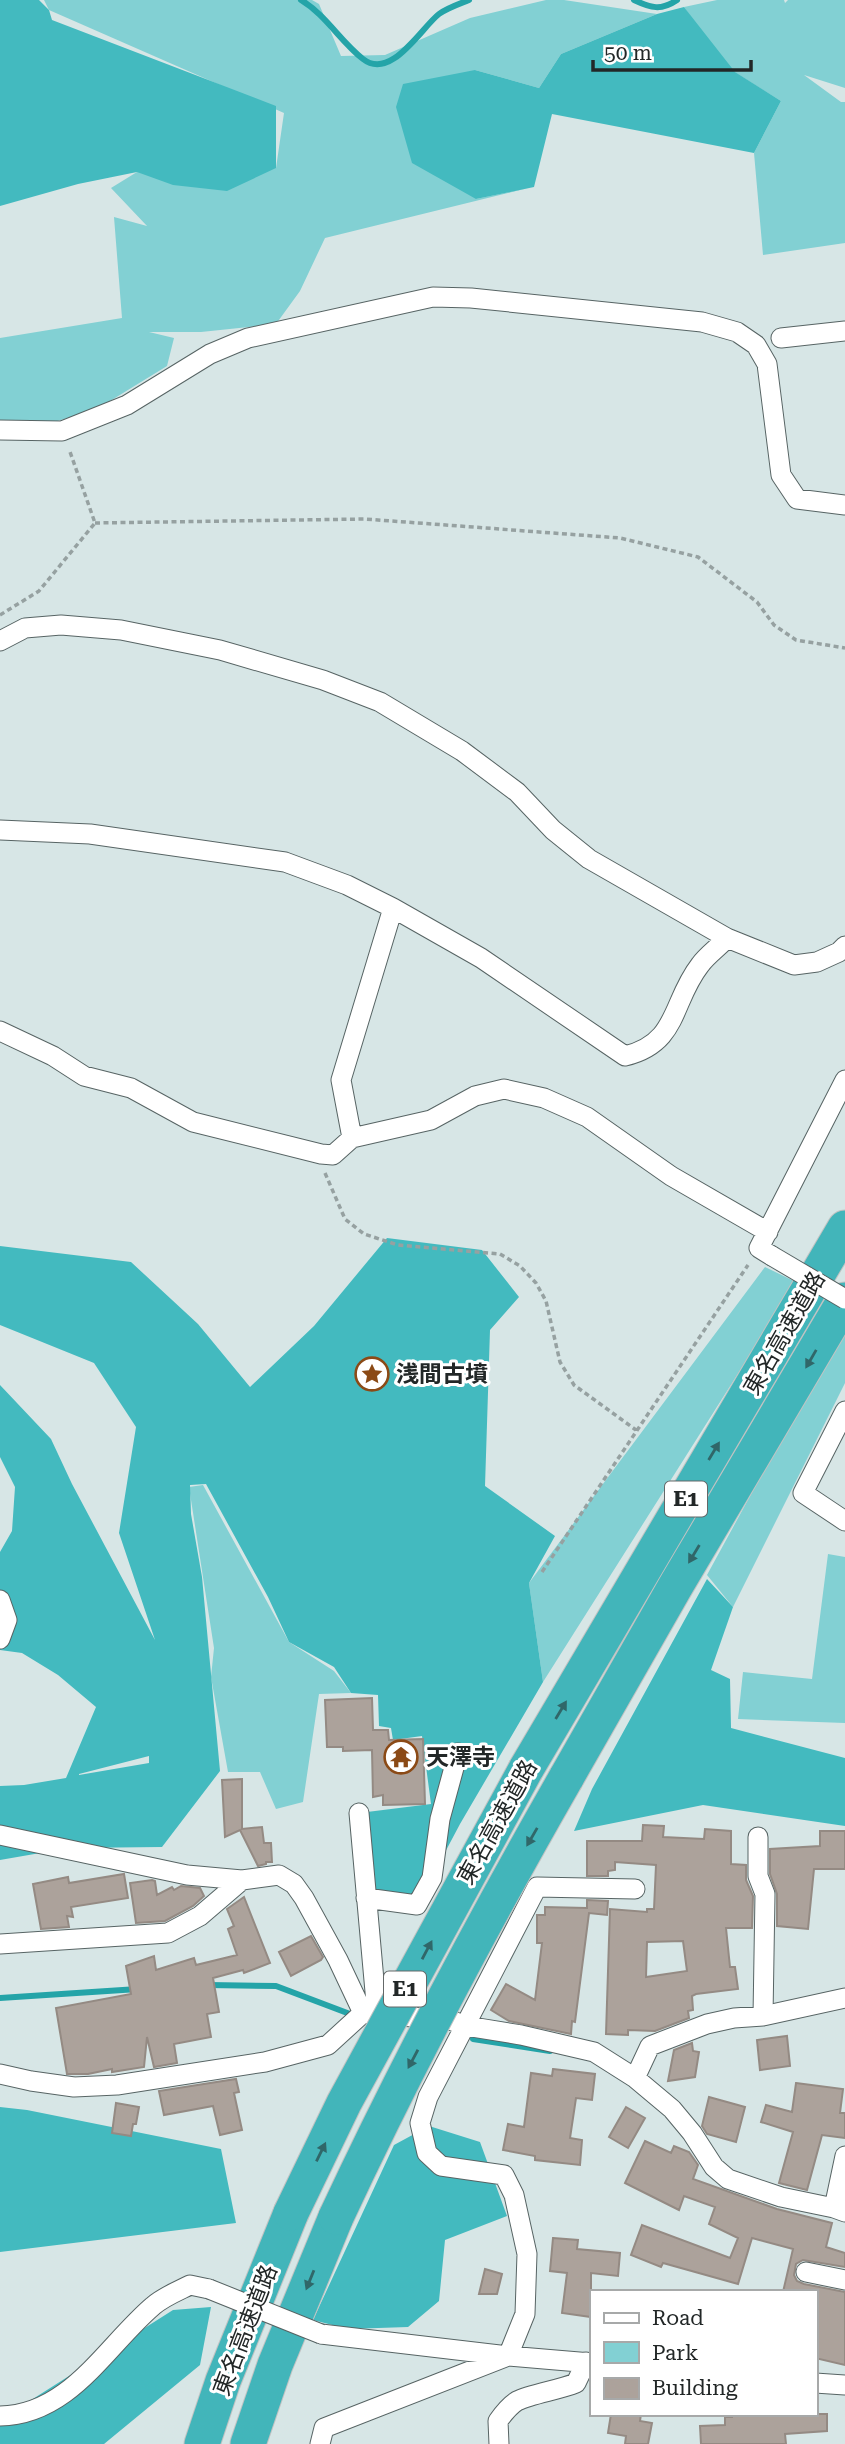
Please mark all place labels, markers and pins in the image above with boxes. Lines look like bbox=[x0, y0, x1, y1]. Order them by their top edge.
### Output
place icon: 浅間古墳 bbox=[353, 1355, 391, 1393]
place label: 浅間古墳 bbox=[396, 1361, 488, 1388]
temple icon: 天澤寺 bbox=[382, 1738, 420, 1776]
place label: 天澤寺 bbox=[426, 1744, 495, 1771]

